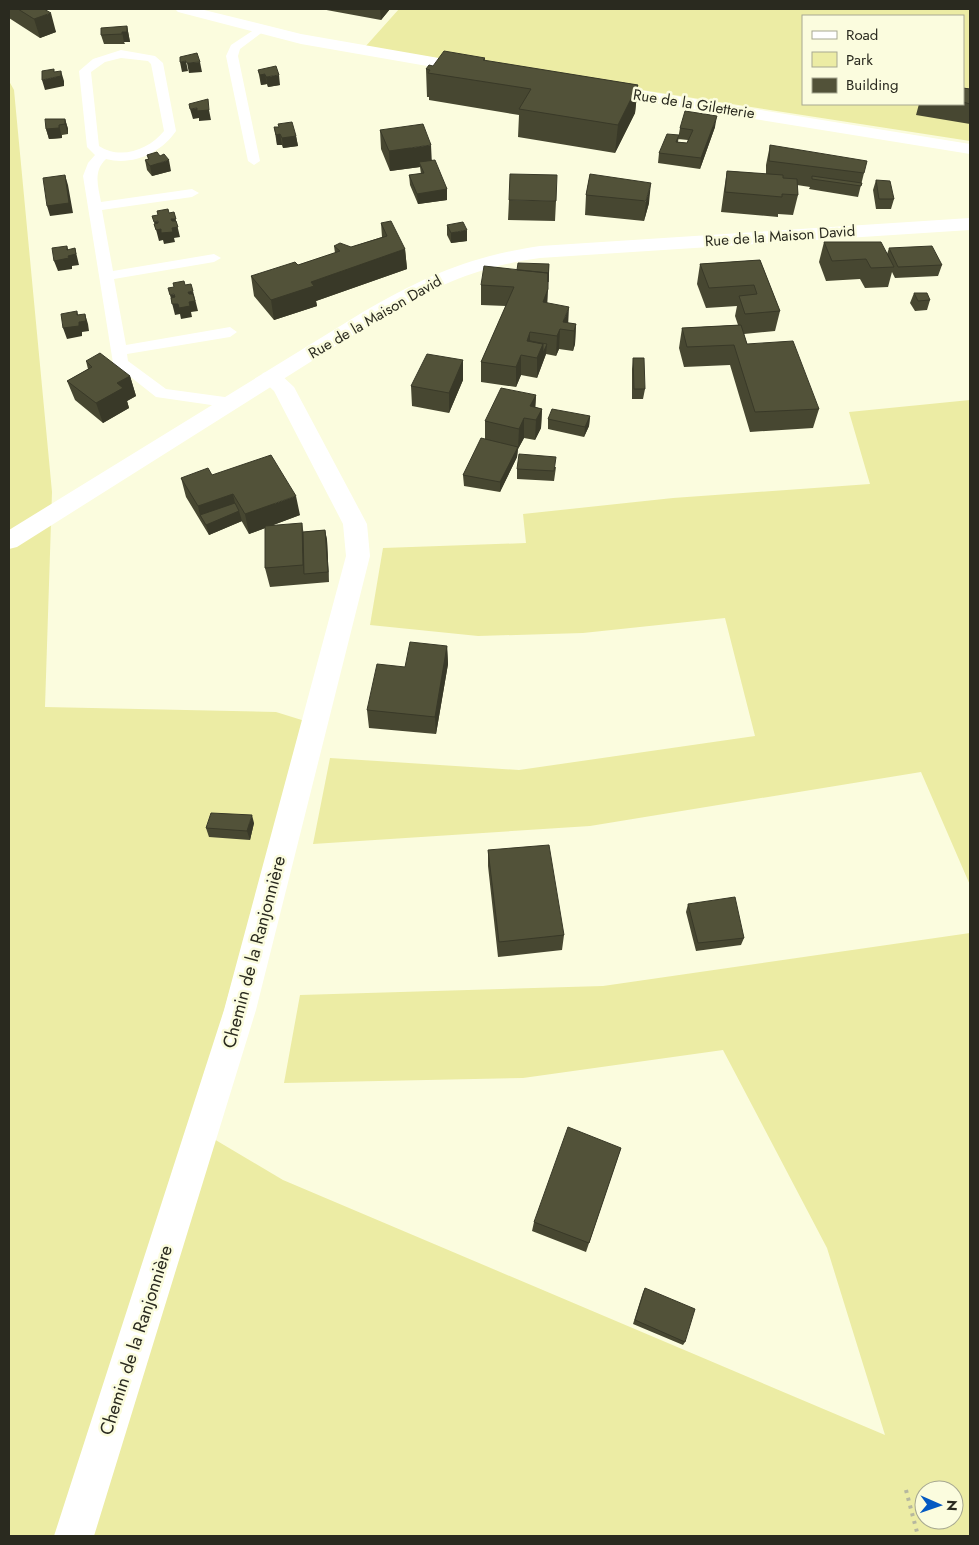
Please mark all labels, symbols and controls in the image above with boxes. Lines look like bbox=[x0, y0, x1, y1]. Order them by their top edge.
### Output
legend bbox=[802, 15, 964, 105]
text: Road bbox=[846, 24, 878, 46]
text: Park bbox=[846, 49, 873, 71]
text: Building bbox=[846, 74, 898, 96]
street label: Rue de la Giletterie bbox=[632, 84, 757, 125]
street label: Rue de la Maison David bbox=[704, 220, 856, 252]
street label: Rue de la Maison David bbox=[304, 270, 446, 364]
street label: Chemin de la Ranjonnière bbox=[216, 853, 292, 1051]
street label: Chemin de la Ranjonnière bbox=[93, 1242, 179, 1438]
north arrow bbox=[914, 1480, 964, 1530]
text: N bbox=[942, 1500, 962, 1511]

